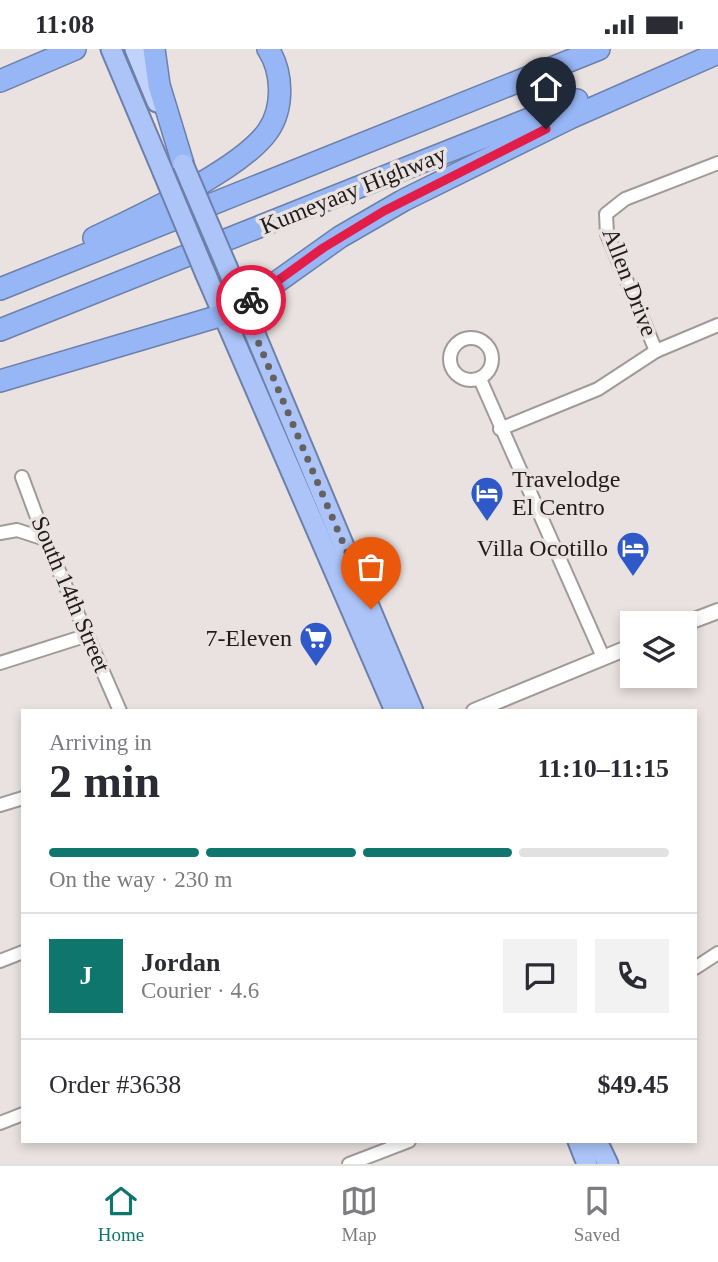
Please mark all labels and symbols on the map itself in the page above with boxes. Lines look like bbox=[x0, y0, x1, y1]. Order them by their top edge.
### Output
pin bbox=[516, 57, 576, 129]
street label: Kumeyaay Highway bbox=[256, 141, 450, 239]
street label: Allen Drive bbox=[597, 224, 663, 340]
courier bbox=[216, 265, 286, 335]
place label: Travelodge El Centro bbox=[512, 466, 620, 520]
hotel icon: Travelodge El Centro bbox=[468, 474, 506, 523]
street label: South 14th Street bbox=[26, 512, 116, 676]
hotel icon: Villa Ocotillo bbox=[614, 529, 652, 578]
place label: Villa Ocotillo bbox=[477, 535, 608, 561]
pin bbox=[341, 537, 401, 609]
supermarket icon: 7-Eleven bbox=[297, 619, 335, 668]
place label: 7-Eleven bbox=[205, 625, 292, 651]

